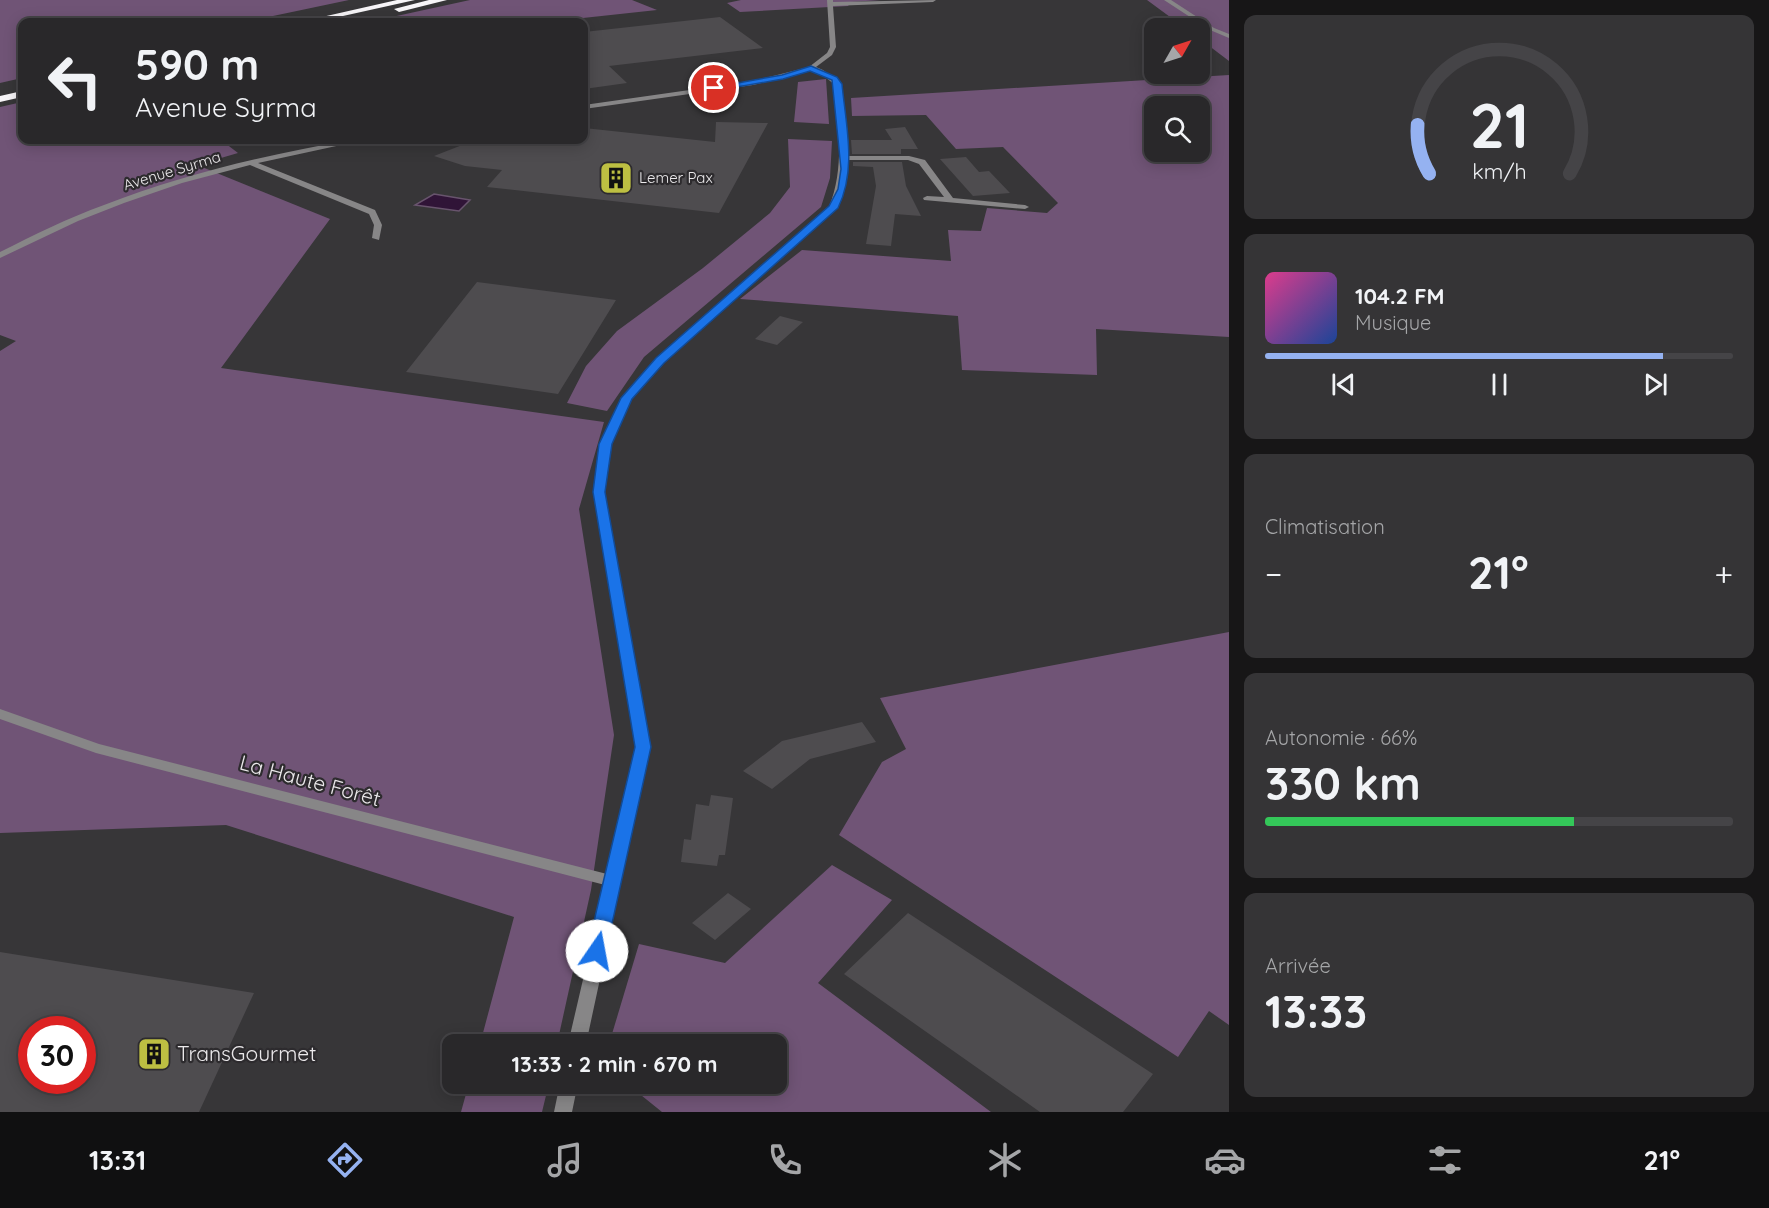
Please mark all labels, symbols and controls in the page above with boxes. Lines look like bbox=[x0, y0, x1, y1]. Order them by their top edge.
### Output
north arrow bbox=[1144, 18, 1210, 84]
map controls bbox=[1144, 18, 1210, 162]
text: 590 m bbox=[135, 38, 259, 91]
icon: left bbox=[36, 42, 114, 120]
pin bbox=[688, 62, 739, 113]
icon: arrive bbox=[697, 71, 730, 104]
text: 21 bbox=[1469, 86, 1529, 164]
text: Avenue Syrma bbox=[135, 90, 317, 124]
button: search bbox=[1144, 96, 1210, 162]
street label: Avenue Syrma bbox=[121, 147, 223, 194]
text: km/h bbox=[1472, 159, 1526, 185]
building icon: Lemer Pax bbox=[598, 160, 634, 196]
place label: Lemer Pax bbox=[639, 168, 713, 187]
text: 104.2 FM bbox=[1355, 282, 1445, 310]
text: Musique bbox=[1355, 310, 1431, 335]
icon: previous bbox=[1327, 368, 1360, 401]
icon: pause bbox=[1483, 368, 1516, 401]
icon: next bbox=[1639, 368, 1672, 401]
text: Climatisation bbox=[1265, 514, 1385, 539]
text: 21° bbox=[1468, 544, 1529, 600]
text: − bbox=[1265, 553, 1282, 594]
text: + bbox=[1714, 553, 1733, 594]
text: Autonomie · 66% bbox=[1265, 725, 1417, 750]
street label: La Haute Forêt bbox=[237, 749, 384, 811]
text: 330 km bbox=[1265, 755, 1421, 811]
position arrow bbox=[565, 919, 629, 983]
text: Arrivée bbox=[1265, 953, 1331, 978]
text: 13:33 bbox=[1265, 983, 1367, 1039]
speed limit sign: 30 bbox=[18, 1016, 96, 1094]
building icon: TransGourmet bbox=[136, 1036, 172, 1072]
place label: TransGourmet bbox=[177, 1040, 316, 1066]
text: 13:33 · 2 min · 670 m bbox=[512, 1050, 717, 1078]
icon: directions bbox=[324, 1139, 366, 1181]
icon: music bbox=[544, 1139, 586, 1181]
icon: phone bbox=[764, 1139, 806, 1181]
icon: climate bbox=[984, 1139, 1026, 1181]
icon: car bbox=[1204, 1139, 1246, 1181]
icon: filters bbox=[1424, 1139, 1466, 1181]
text: 13:31 bbox=[89, 1143, 146, 1177]
text: 21° bbox=[1644, 1143, 1680, 1177]

